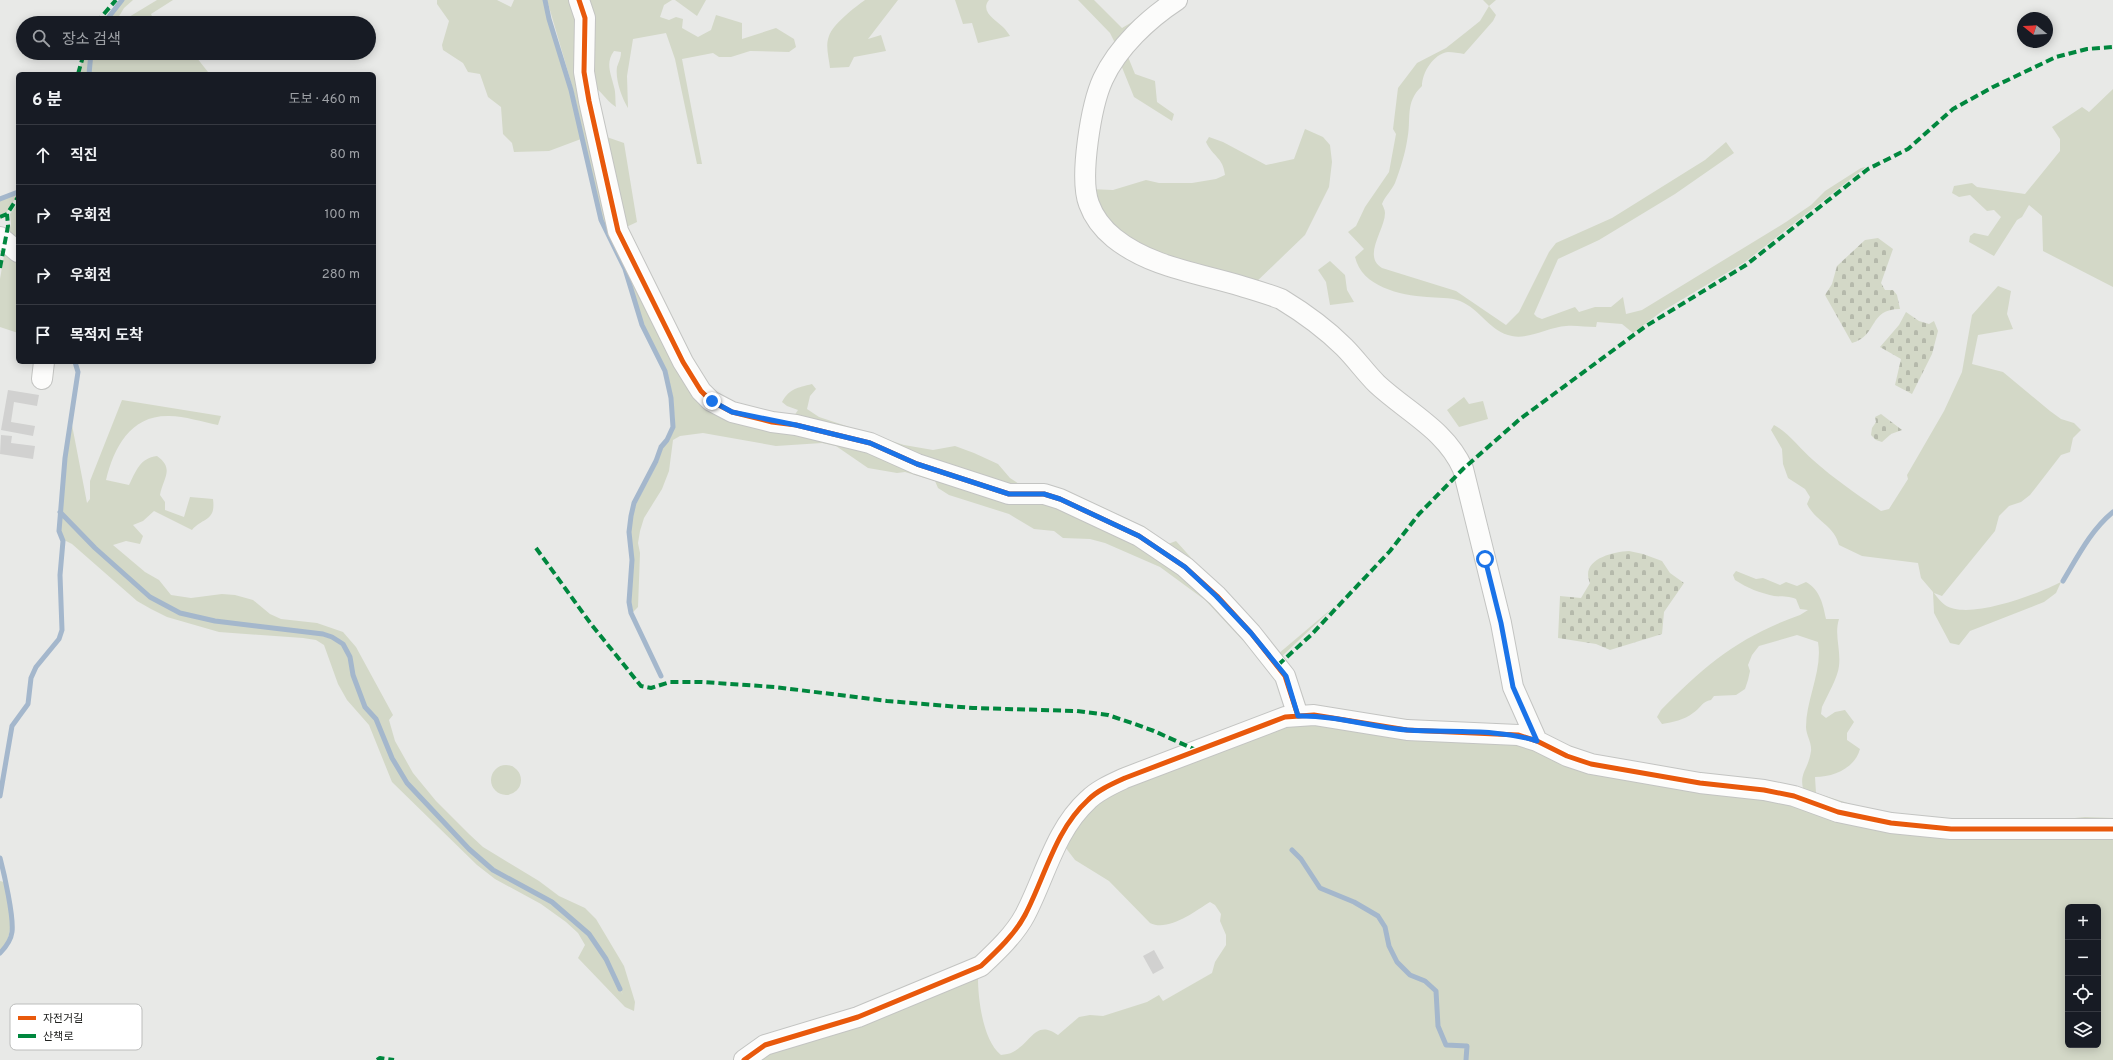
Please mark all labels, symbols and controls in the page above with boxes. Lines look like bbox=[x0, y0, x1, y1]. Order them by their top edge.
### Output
north arrow bbox=[2017, 12, 2053, 48]
search box bbox=[16, 16, 376, 60]
icon: search bbox=[30, 27, 52, 49]
text: 장소 검색 bbox=[62, 31, 121, 50]
text: 6 분 bbox=[32, 90, 62, 112]
text: 도보 · 460 m bbox=[289, 92, 360, 108]
icon: ahead bbox=[32, 144, 54, 166]
text: 직진 bbox=[70, 147, 98, 166]
text: 80 m bbox=[330, 147, 360, 163]
icon: right bbox=[32, 204, 54, 226]
text: 우회전 bbox=[70, 207, 111, 226]
text: 100 m bbox=[324, 207, 360, 223]
icon: right bbox=[32, 264, 54, 286]
text: 우회전 bbox=[70, 267, 111, 286]
text: 280 m bbox=[322, 267, 360, 283]
icon: arrive bbox=[32, 324, 54, 346]
text: 목적지 도착 bbox=[70, 327, 143, 346]
route end bbox=[703, 392, 721, 410]
route start bbox=[1476, 550, 1494, 568]
map controls bbox=[2065, 904, 2101, 1048]
button: + bbox=[2065, 904, 2101, 940]
button: − bbox=[2065, 940, 2101, 976]
button: locate bbox=[2065, 976, 2101, 1012]
legend bbox=[10, 1004, 142, 1050]
text: 자전거길 bbox=[43, 1012, 83, 1026]
button: layers bbox=[2065, 1012, 2101, 1048]
text: 산책로 bbox=[43, 1030, 73, 1044]

